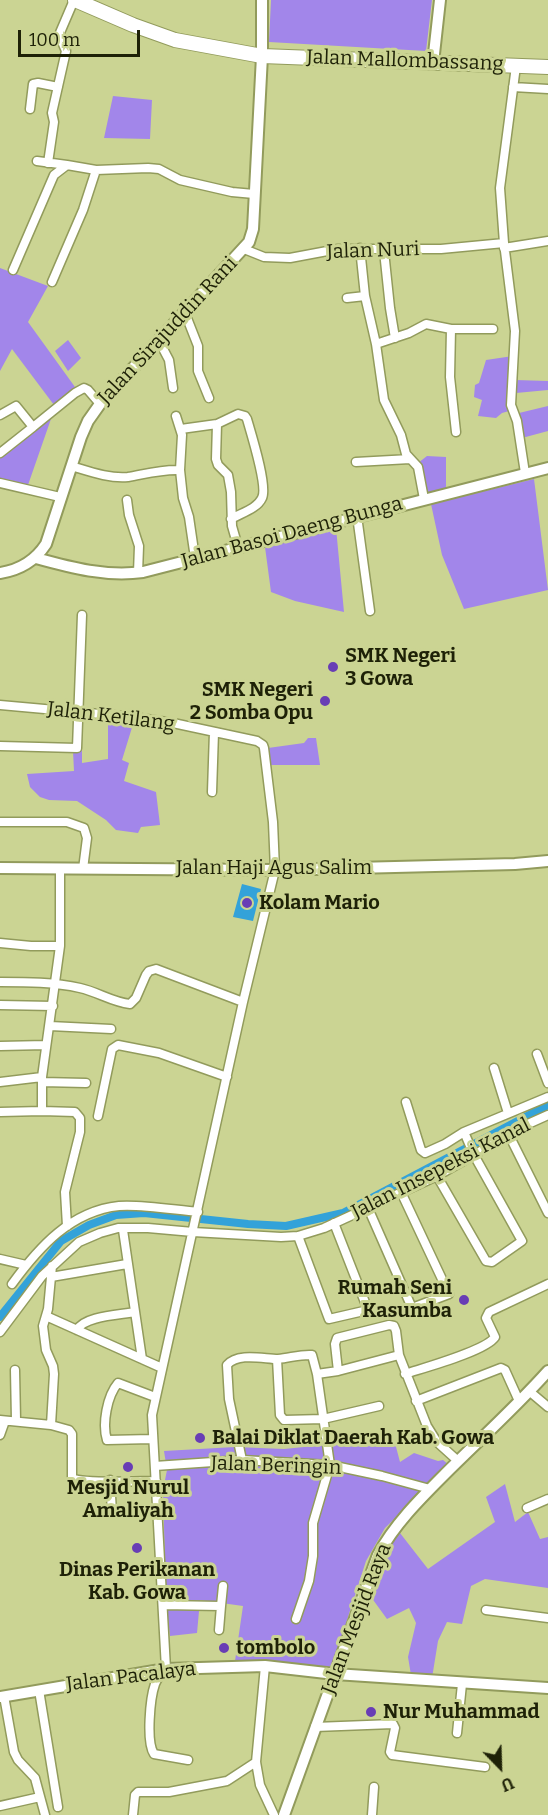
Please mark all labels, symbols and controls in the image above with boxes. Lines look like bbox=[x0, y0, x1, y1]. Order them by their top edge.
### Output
scale bar bbox=[21, 18, 142, 56]
text: 100 m bbox=[29, 29, 80, 51]
street label: Jalan Mallombassang bbox=[306, 46, 504, 76]
street label: Jalan Nuri bbox=[326, 237, 420, 265]
street label: Jalan Sirajuddin Rani bbox=[93, 252, 243, 410]
street label: Jalan Basoi Daeng Bunga bbox=[179, 492, 405, 574]
place label: SMK Negeri 3 Gowa bbox=[345, 644, 456, 691]
marker: SMK Negeri 3 Gowa bbox=[326, 660, 340, 674]
place label: SMK Negeri 2 Somba Opu bbox=[190, 678, 313, 725]
marker: SMK Negeri 2 Somba Opu bbox=[318, 694, 332, 708]
street label: Jalan Ketilang bbox=[46, 697, 176, 737]
street label: Jalan Haji Agus Salim bbox=[176, 856, 372, 880]
place label: Kolam Mario bbox=[259, 891, 380, 915]
marker: Kolam Mario bbox=[240, 896, 254, 910]
street label: Jalan Insepeksi Kanal bbox=[348, 1114, 534, 1224]
place label: Rumah Seni Kasumba bbox=[338, 1276, 452, 1323]
marker: Rumah Seni Kasumba bbox=[457, 1293, 471, 1307]
place label: Balai Diklat Daerah Kab. Gowa bbox=[212, 1426, 494, 1450]
marker: Balai Diklat Daerah Kab. Gowa bbox=[193, 1431, 207, 1445]
street label: Jalan Beringin bbox=[210, 1452, 342, 1480]
marker: Mesjid Nurul Amaliyah bbox=[121, 1460, 135, 1474]
place label: Mesjid Nurul Amaliyah bbox=[67, 1476, 189, 1523]
street label: Jalan Mesjid Raya bbox=[317, 1540, 397, 1698]
marker: Dinas Perikanan Kab. Gowa bbox=[130, 1541, 144, 1555]
place label: Dinas Perikanan Kab. Gowa bbox=[59, 1558, 215, 1605]
place label: tombolo bbox=[236, 1636, 315, 1660]
marker: tombolo bbox=[217, 1641, 231, 1655]
street label: Jalan Pacalaya bbox=[65, 1657, 197, 1697]
place label: Nur Muhammad bbox=[383, 1700, 540, 1724]
marker: Nur Muhammad bbox=[364, 1705, 378, 1719]
north arrow bbox=[470, 1737, 530, 1797]
text: U bbox=[498, 1773, 516, 1795]

